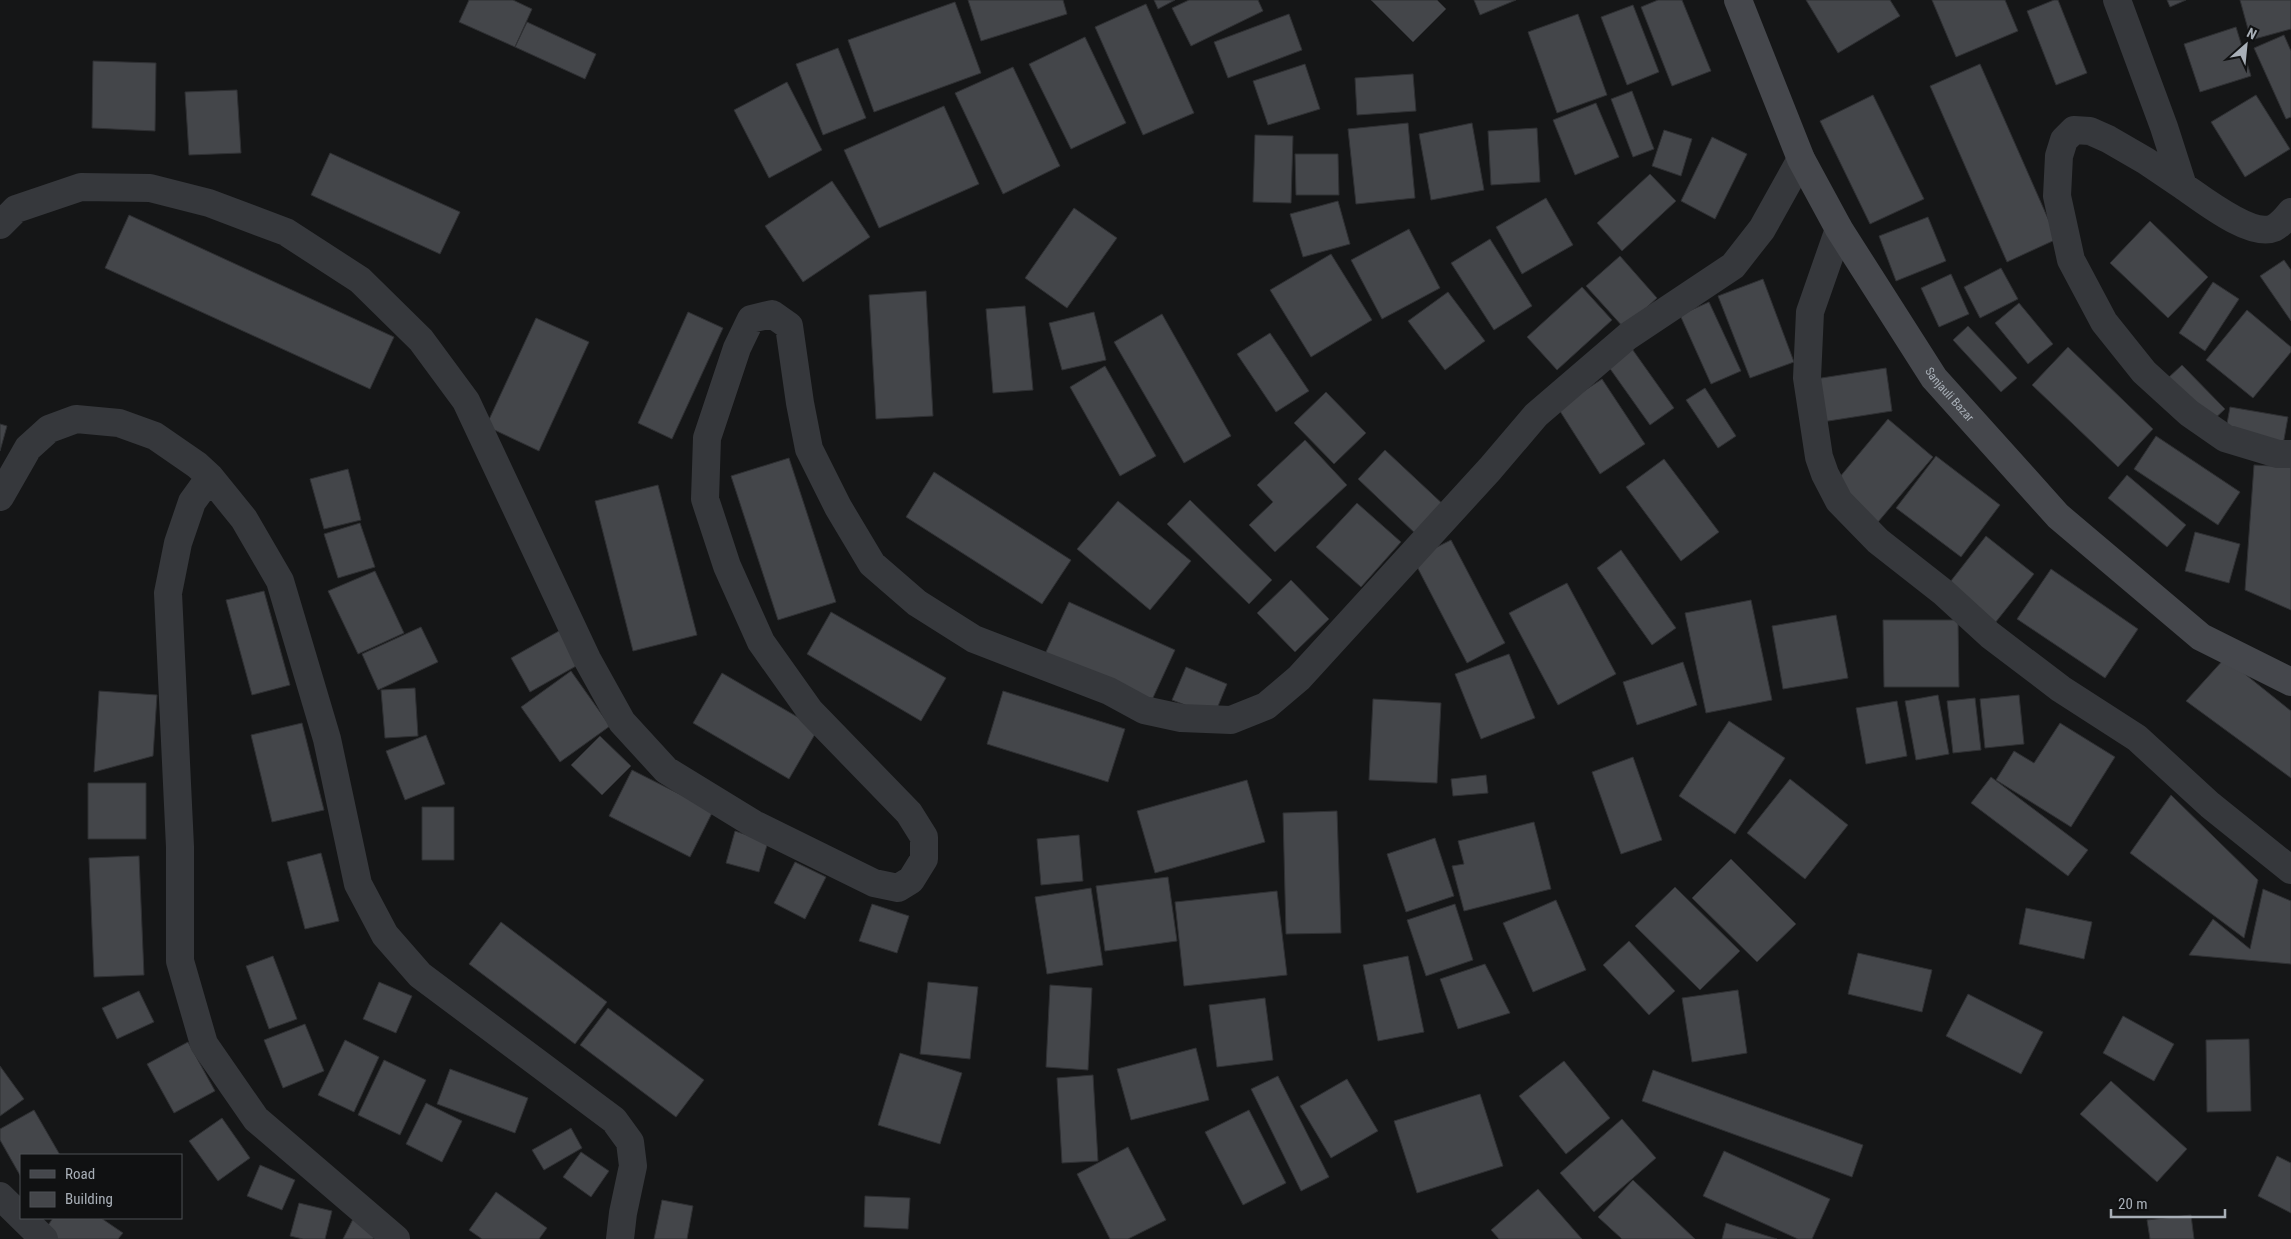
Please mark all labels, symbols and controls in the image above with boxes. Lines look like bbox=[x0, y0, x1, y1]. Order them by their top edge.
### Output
north arrow bbox=[2221, 20, 2271, 70]
text: N bbox=[2244, 24, 2259, 42]
street label: Sanjauli Bazar bbox=[1922, 365, 1977, 425]
legend bbox=[20, 1154, 182, 1219]
text: Road bbox=[65, 1165, 95, 1183]
scale bar bbox=[2111, 1186, 2225, 1218]
text: Building bbox=[65, 1190, 113, 1208]
text: 20 m bbox=[2118, 1195, 2148, 1213]

